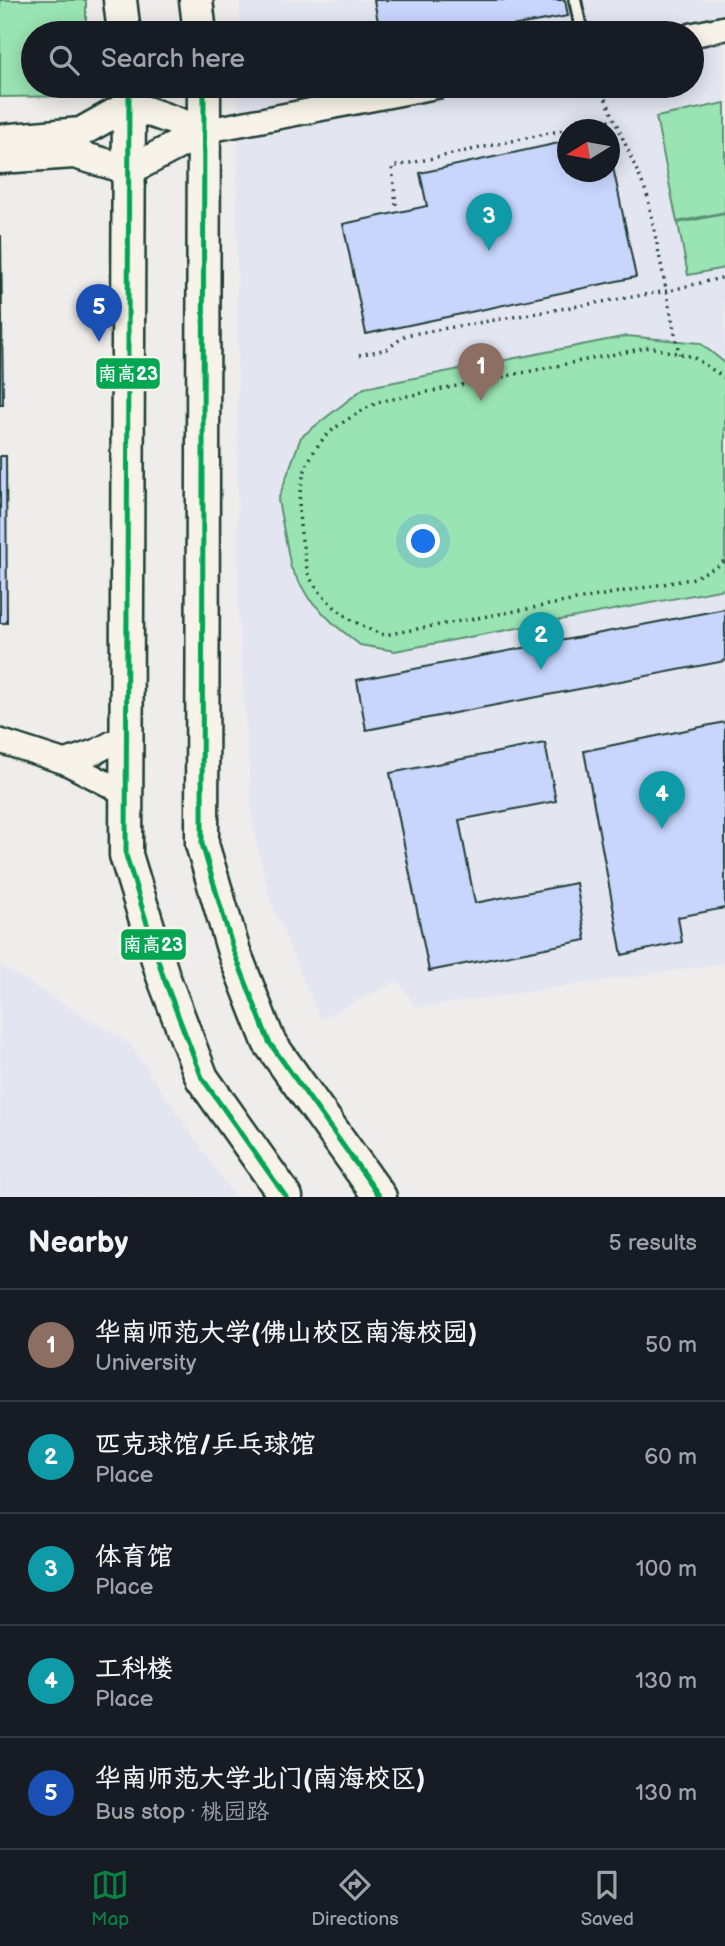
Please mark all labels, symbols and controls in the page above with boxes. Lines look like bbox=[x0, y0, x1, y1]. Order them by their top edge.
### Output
search box bbox=[21, 21, 704, 98]
icon: search bbox=[45, 41, 83, 79]
text: Search here bbox=[101, 44, 245, 75]
north arrow bbox=[557, 119, 620, 182]
pin: 3 bbox=[466, 193, 512, 251]
pin: 5 bbox=[76, 284, 122, 342]
pin: 1 bbox=[458, 343, 504, 401]
line badge: 南高23 bbox=[95, 357, 161, 390]
text: 南高23 bbox=[98, 363, 158, 386]
your location bbox=[406, 524, 440, 558]
pin: 2 bbox=[518, 612, 564, 670]
pin: 4 bbox=[639, 771, 685, 829]
line badge: 南高23 bbox=[120, 928, 187, 961]
text: 南高23 bbox=[123, 934, 183, 957]
text: Nearby bbox=[28, 1225, 128, 1261]
text: 5 results bbox=[609, 1229, 697, 1257]
text: 华南师范大学(佛山校区南海校园) bbox=[95, 1318, 477, 1349]
text: 1 bbox=[46, 1331, 56, 1359]
text: 50 m bbox=[645, 1331, 697, 1359]
text: University bbox=[95, 1349, 196, 1377]
text: 匹克球馆/乒乓球馆 bbox=[95, 1430, 315, 1461]
text: 2 bbox=[44, 1443, 58, 1471]
text: 60 m bbox=[644, 1443, 697, 1471]
text: Place bbox=[95, 1461, 153, 1489]
text: 体育馆 bbox=[95, 1542, 173, 1573]
text: 3 bbox=[44, 1555, 58, 1583]
text: 100 m bbox=[636, 1555, 697, 1583]
text: Place bbox=[95, 1573, 153, 1601]
text: 工科楼 bbox=[95, 1654, 173, 1685]
text: 4 bbox=[44, 1667, 58, 1695]
text: 130 m bbox=[635, 1667, 697, 1695]
text: Place bbox=[95, 1685, 153, 1713]
text: 华南师范大学北门(南海校区) bbox=[95, 1764, 425, 1795]
text: 5 bbox=[44, 1779, 58, 1807]
text: 130 m bbox=[635, 1779, 697, 1807]
text: Bus stop · 桃园路 bbox=[95, 1798, 269, 1826]
tab: Map bbox=[91, 1866, 129, 1931]
tab: Directions bbox=[311, 1866, 399, 1931]
tab: Saved bbox=[581, 1866, 634, 1931]

